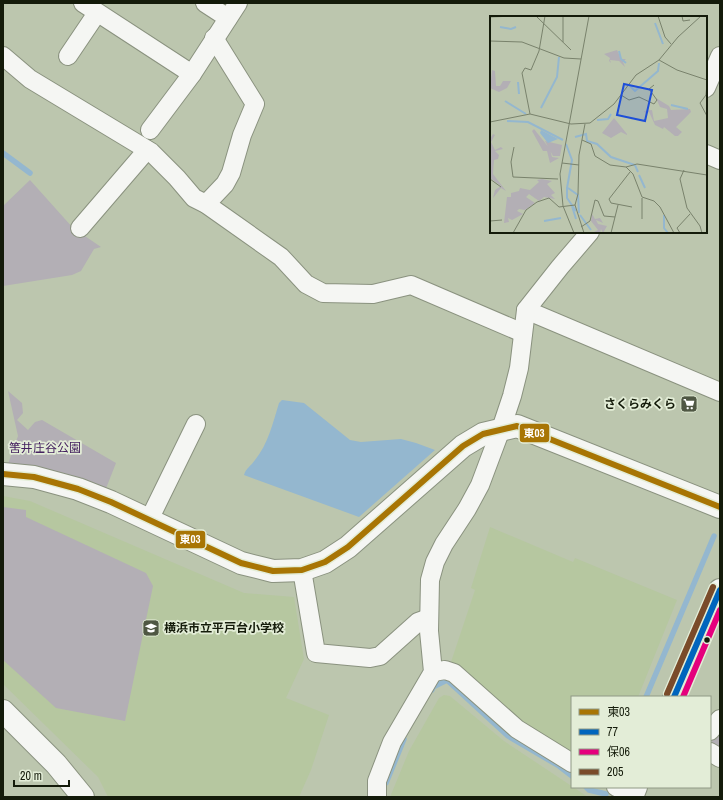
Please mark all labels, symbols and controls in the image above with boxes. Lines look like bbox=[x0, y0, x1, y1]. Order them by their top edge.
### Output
inset map bbox=[490, 16, 707, 233]
supermarket icon: さくらみくら bbox=[679, 394, 699, 414]
place label: さくらみくら bbox=[604, 396, 676, 412]
line badge: 東03 bbox=[519, 423, 550, 443]
text: 東03 bbox=[523, 426, 545, 440]
park label: 筈井庄谷公園 bbox=[9, 440, 81, 456]
line badge: 東03 bbox=[175, 530, 206, 549]
text: 東03 bbox=[179, 532, 201, 546]
school or university icon: 横浜市立平戸台小学校 bbox=[141, 618, 161, 638]
place label: 横浜市立平戸台小学校 bbox=[164, 620, 284, 636]
unlabelled marker bbox=[702, 635, 712, 645]
legend bbox=[571, 696, 711, 788]
text: 東03 bbox=[607, 704, 630, 720]
text: 77 bbox=[607, 724, 618, 740]
text: 保06 bbox=[607, 744, 630, 760]
scale bar bbox=[14, 762, 69, 788]
text: 205 bbox=[607, 764, 624, 780]
text: 20 m bbox=[20, 768, 42, 784]

